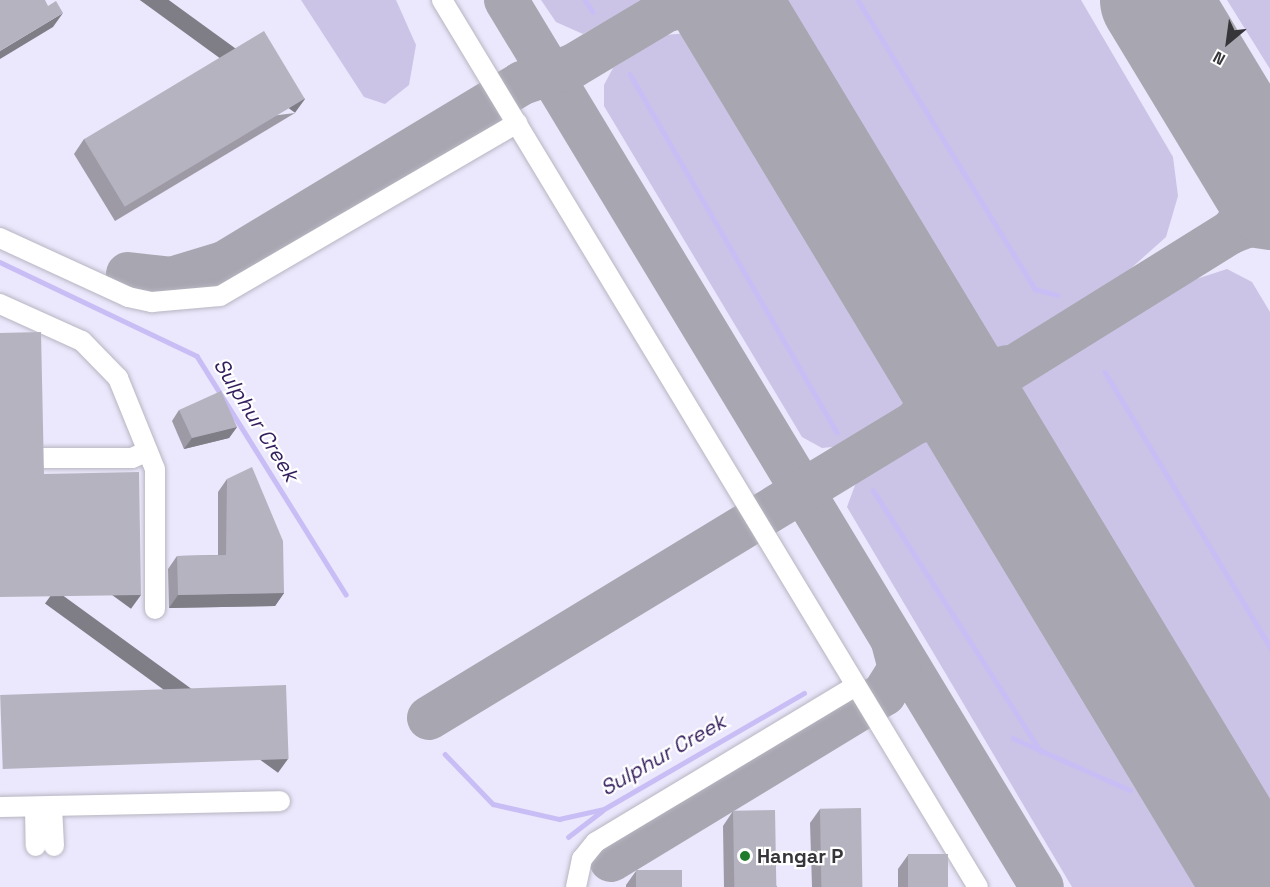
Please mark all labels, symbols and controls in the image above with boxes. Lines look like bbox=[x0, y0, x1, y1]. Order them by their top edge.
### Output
north arrow bbox=[1198, 12, 1258, 72]
text: N bbox=[1209, 46, 1229, 70]
water label: Sulphur Creek bbox=[208, 354, 304, 486]
water label: Sulphur Creek bbox=[596, 709, 730, 801]
place label: Hangar P bbox=[757, 844, 843, 868]
marker: Hangar P bbox=[738, 849, 752, 863]

